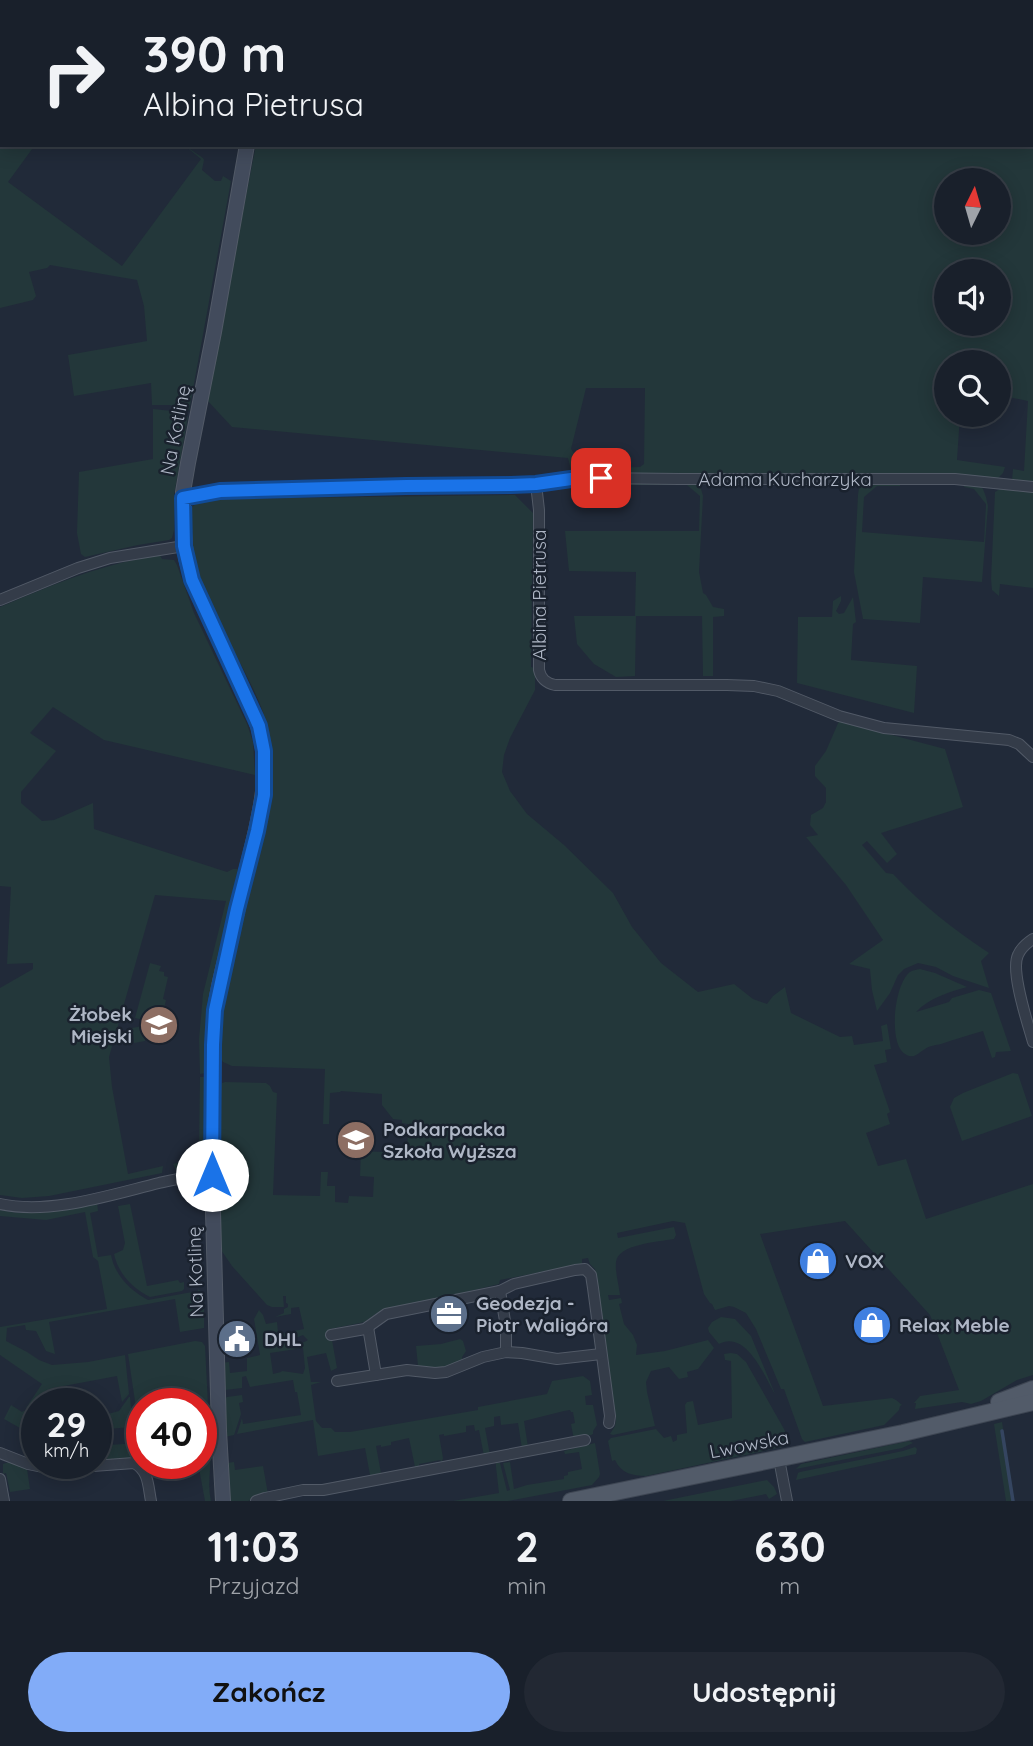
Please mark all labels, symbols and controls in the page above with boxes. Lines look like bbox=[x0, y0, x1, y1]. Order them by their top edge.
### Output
text: 390 m bbox=[143, 23, 286, 84]
icon: right bbox=[28, 28, 119, 119]
text: Albina Pietrusa bbox=[143, 84, 364, 124]
north arrow bbox=[934, 168, 1012, 245]
map controls bbox=[934, 168, 1011, 427]
button: sound bbox=[934, 259, 1011, 336]
button: search bbox=[934, 350, 1011, 427]
street label: Na Kotlinę bbox=[155, 383, 195, 477]
pin bbox=[571, 448, 631, 508]
icon: arrive bbox=[582, 459, 620, 497]
street label: Adama Kucharzyka bbox=[698, 467, 872, 491]
street label: Albina Pietrusa bbox=[527, 529, 551, 661]
place label: Żłobek Miejski bbox=[69, 1002, 132, 1048]
school or university icon: Żłobek Miejski bbox=[138, 1004, 180, 1046]
place label: Podkarpacka Szkoła Wyższa bbox=[383, 1117, 517, 1163]
school or university icon: Podkarpacka Szkoła Wyższa bbox=[335, 1119, 377, 1161]
position arrow bbox=[175, 1138, 249, 1212]
street label: Na Kotlinę bbox=[181, 1226, 209, 1318]
shop icon: VOX bbox=[797, 1240, 839, 1282]
place label: VOX bbox=[845, 1249, 884, 1273]
place label: Geodezja - Piotr Waligóra bbox=[476, 1291, 608, 1337]
office icon: Geodezja - Piotr Waligóra bbox=[428, 1293, 470, 1335]
shop icon: Relax Meble bbox=[851, 1304, 893, 1346]
place label: Relax Meble bbox=[899, 1313, 1010, 1337]
public building icon: DHL bbox=[216, 1318, 258, 1360]
place label: DHL bbox=[264, 1327, 302, 1351]
speed limit sign: 40 bbox=[126, 1388, 217, 1479]
text: 29 bbox=[47, 1402, 86, 1446]
street label: Lwowska bbox=[707, 1425, 791, 1463]
text: km/h bbox=[44, 1439, 89, 1462]
text: 11:03 bbox=[207, 1520, 300, 1573]
text: 2 bbox=[515, 1520, 539, 1573]
text: 630 bbox=[754, 1520, 826, 1573]
text: Przyjazd bbox=[208, 1571, 299, 1600]
text: min bbox=[507, 1571, 547, 1600]
text: m bbox=[779, 1571, 800, 1600]
button: Zakończ bbox=[28, 1652, 510, 1732]
button: Udostępnij bbox=[524, 1652, 1005, 1732]

